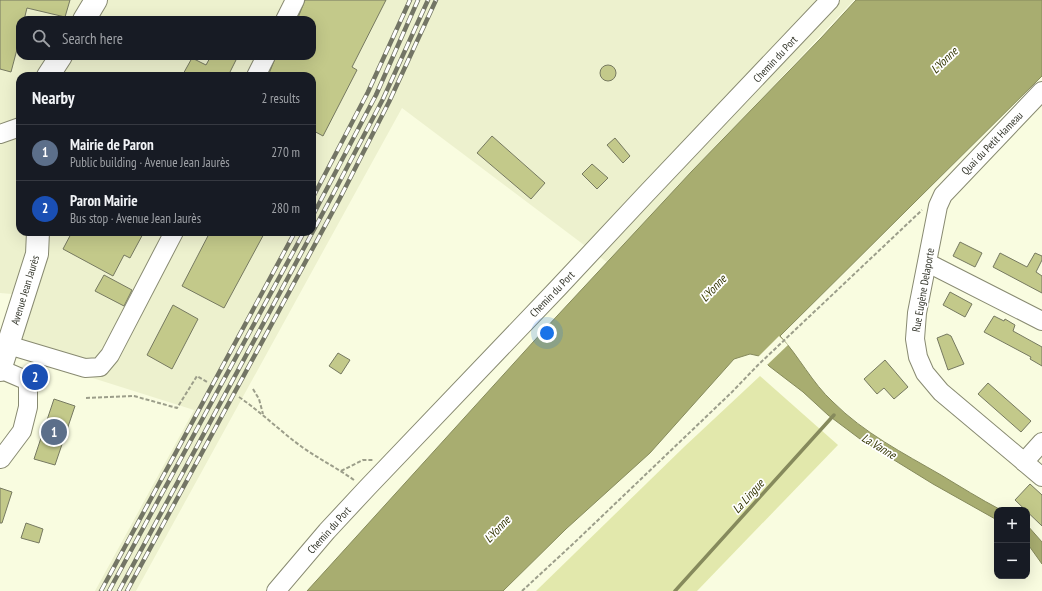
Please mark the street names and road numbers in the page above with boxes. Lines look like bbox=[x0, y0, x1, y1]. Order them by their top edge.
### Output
street label: Chemin du Port bbox=[750, 33, 800, 85]
street label: Quai du Petit Hameau bbox=[958, 108, 1026, 178]
street label: Rue Eugène Delaporte bbox=[909, 246, 937, 333]
street label: Avenue Jean Jaurès bbox=[8, 253, 42, 326]
street label: Chemin du Port bbox=[527, 268, 577, 320]
street label: Chemin du Port bbox=[304, 504, 354, 556]

